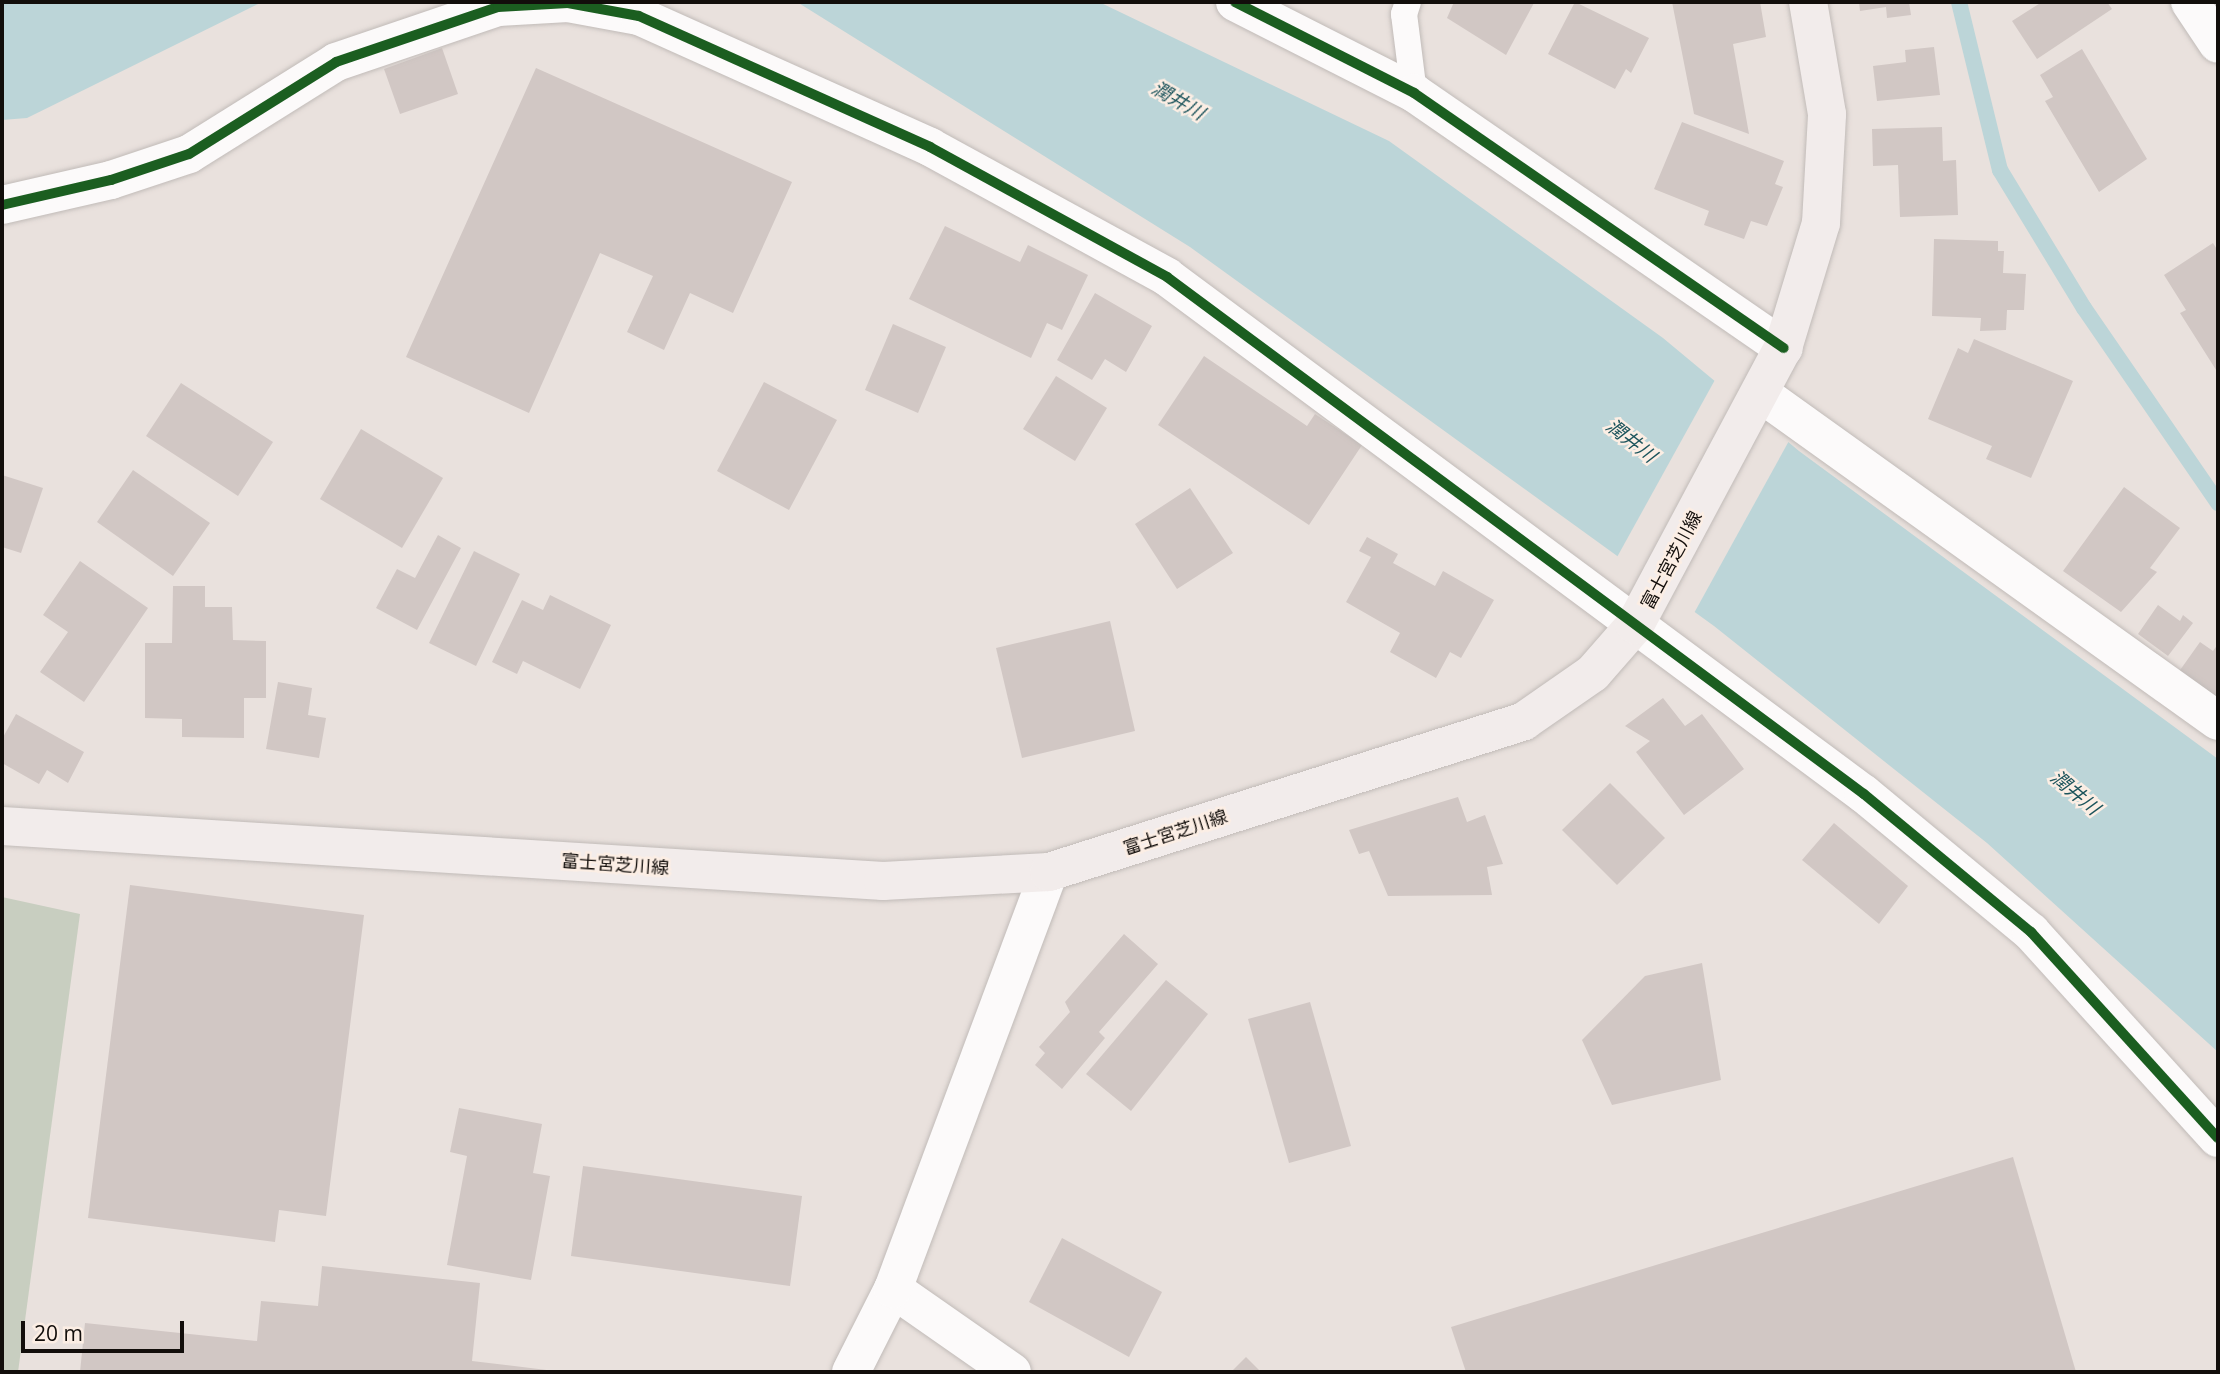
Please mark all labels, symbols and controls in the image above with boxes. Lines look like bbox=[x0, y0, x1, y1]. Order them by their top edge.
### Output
water label: 潤井川 bbox=[1148, 77, 1208, 125]
water label: 潤井川 bbox=[1602, 414, 1660, 468]
street label: 富士宮芝川線 bbox=[1636, 507, 1706, 613]
water label: 潤井川 bbox=[2046, 766, 2104, 820]
street label: 富士宮芝川線 bbox=[1120, 805, 1230, 859]
street label: 富士宮芝川線 bbox=[560, 849, 670, 879]
scale bar bbox=[24, 1308, 187, 1352]
text: 20 m bbox=[34, 1319, 83, 1347]

